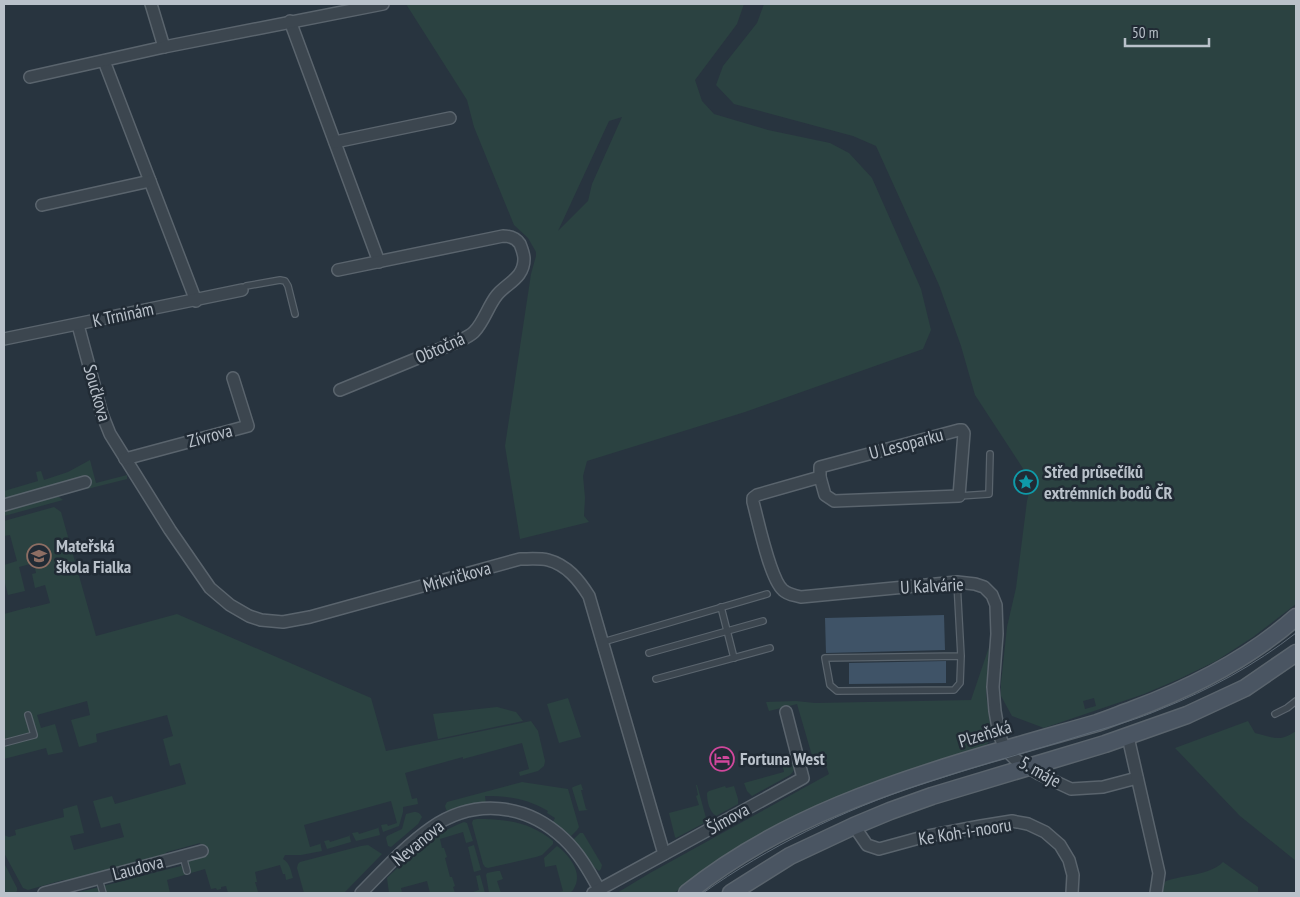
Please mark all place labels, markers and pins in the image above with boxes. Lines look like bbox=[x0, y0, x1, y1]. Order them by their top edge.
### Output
place label: Střed průsečíků extrémních bodů ČR bbox=[1044, 460, 1172, 504]
place icon: Střed průsečíků extrémních bodů ČR bbox=[1013, 469, 1039, 495]
place label: Mateřská škola Fialka bbox=[56, 534, 131, 578]
school or university icon: Mateřská škola Fialka bbox=[26, 543, 52, 569]
hotel icon: Fortuna West bbox=[709, 746, 735, 772]
place label: Fortuna West bbox=[740, 747, 825, 770]

